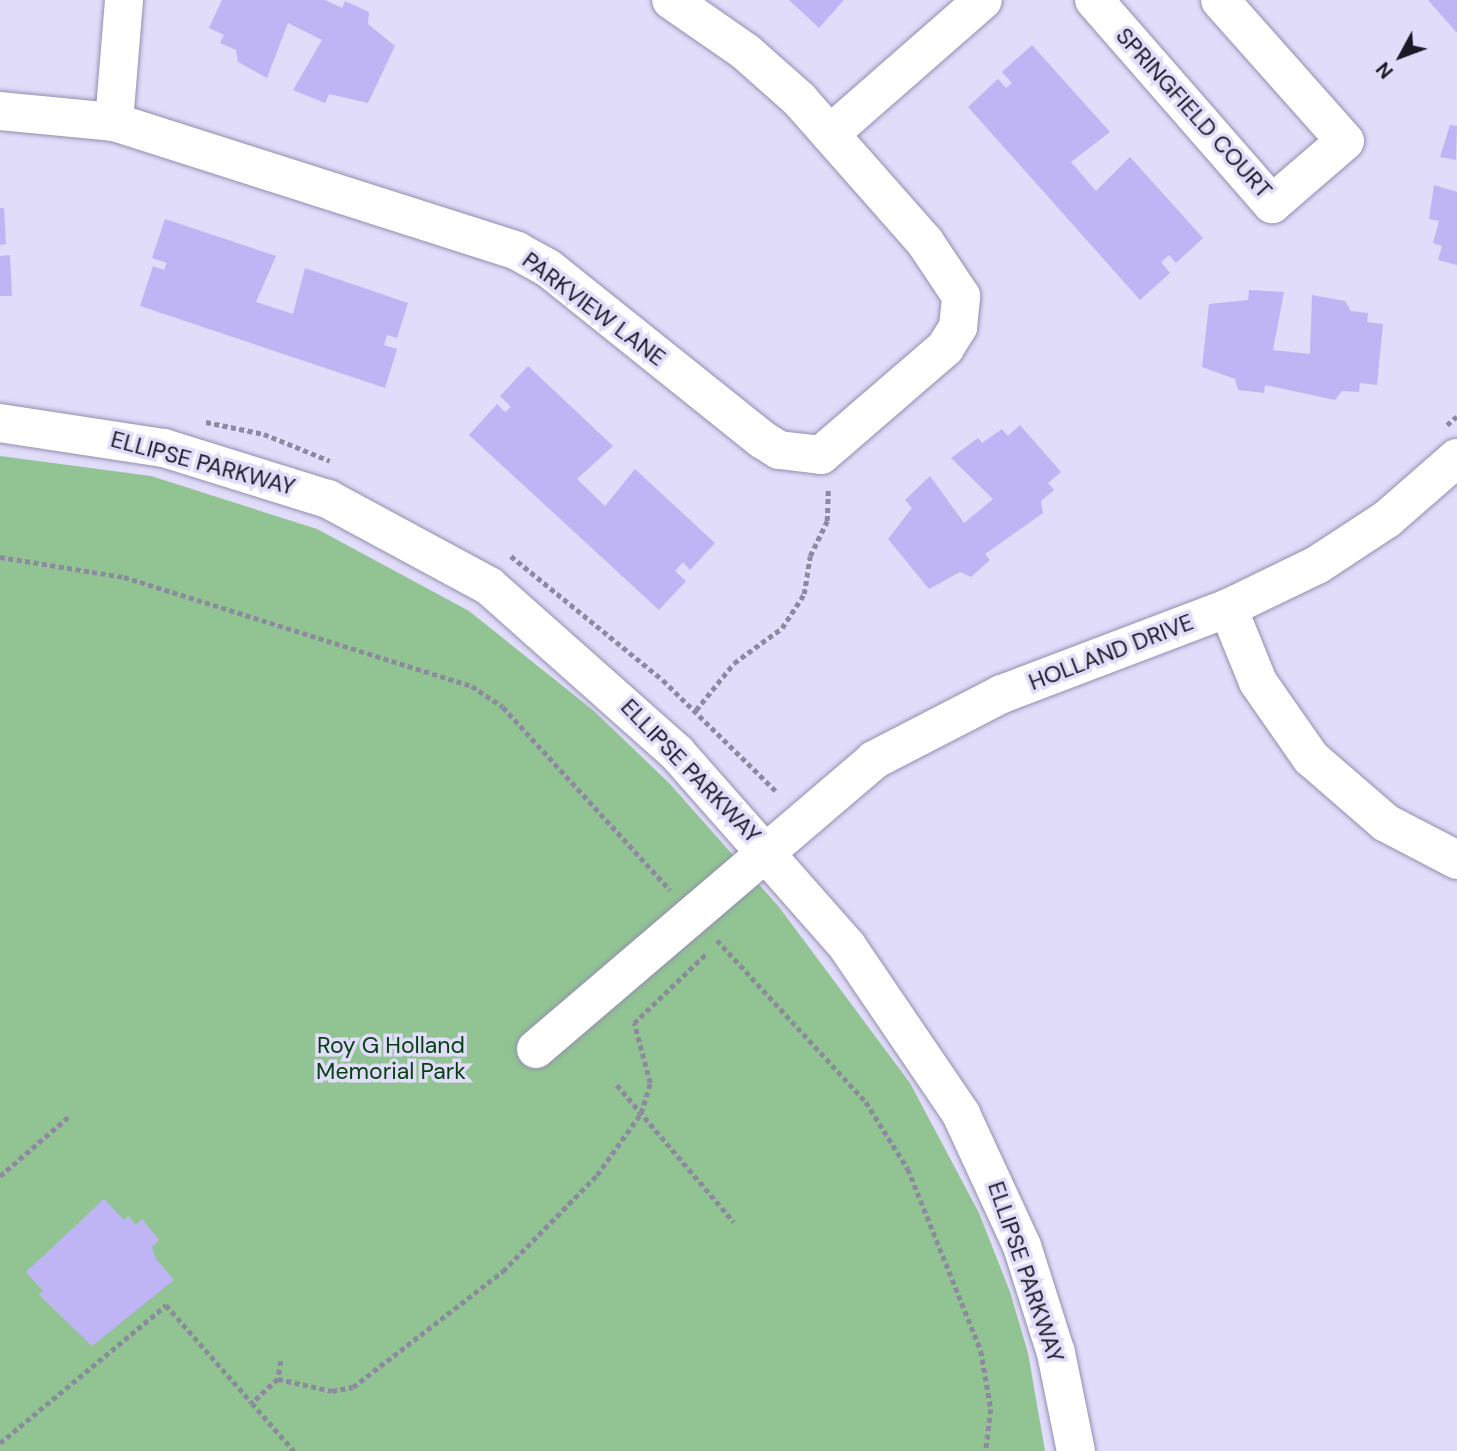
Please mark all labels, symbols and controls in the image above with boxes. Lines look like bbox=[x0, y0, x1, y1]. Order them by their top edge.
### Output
north arrow bbox=[1366, 21, 1436, 91]
street label: SPRINGFIELD COURT bbox=[1110, 22, 1278, 204]
text: N bbox=[1371, 57, 1399, 84]
street label: PARKVIEW LANE bbox=[517, 246, 671, 372]
street label: ELLIPSE PARKWAY bbox=[108, 425, 298, 501]
street label: HOLLAND DRIVE bbox=[1025, 608, 1197, 696]
street label: ELLIPSE PARKWAY bbox=[615, 693, 767, 849]
park label: Roy G Holland Memorial Park bbox=[316, 1031, 466, 1085]
street label: ELLIPSE PARKWAY bbox=[982, 1178, 1070, 1366]

